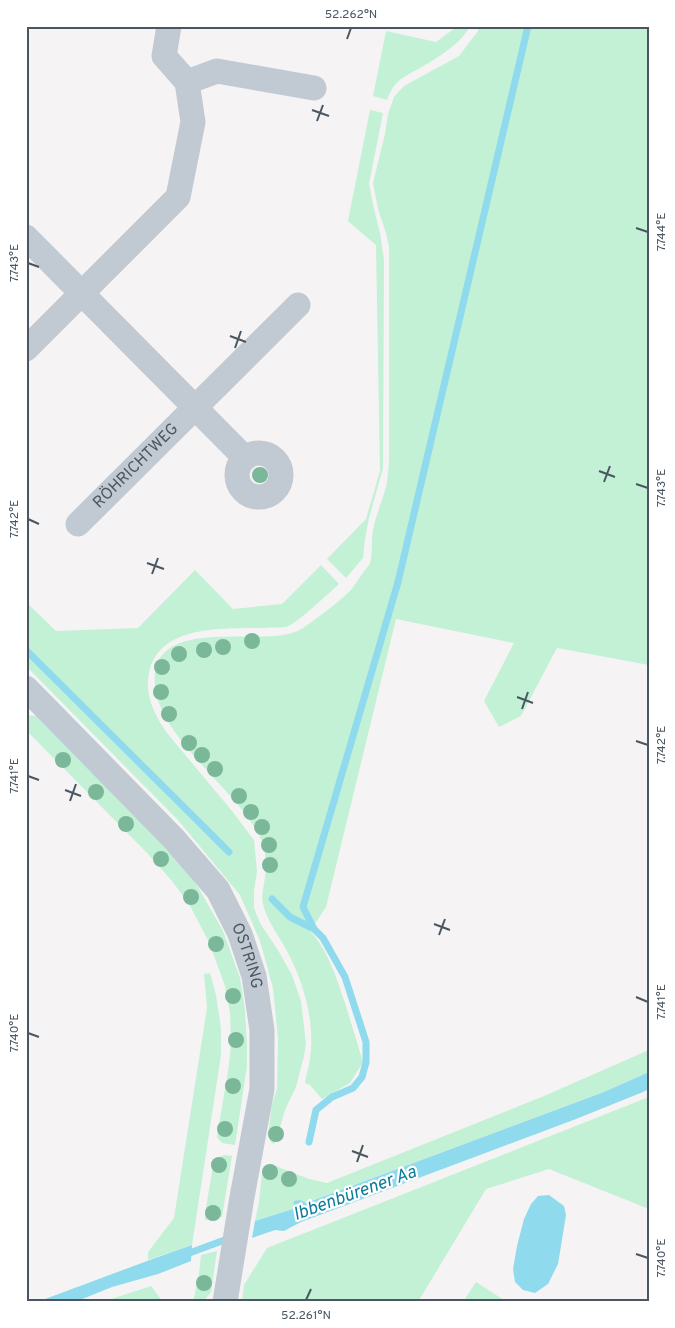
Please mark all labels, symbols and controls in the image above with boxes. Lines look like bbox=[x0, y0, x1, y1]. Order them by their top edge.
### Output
text: 52.262°N bbox=[325, 7, 377, 23]
text: 7.744°E bbox=[654, 213, 670, 251]
text: 7.743°E bbox=[7, 244, 23, 282]
street label: RÖHRICHTWEG bbox=[89, 419, 183, 513]
text: 7.743°E bbox=[654, 469, 670, 507]
text: 7.742°E bbox=[7, 500, 23, 538]
text: 7.742°E bbox=[654, 726, 670, 764]
text: 7.741°E bbox=[7, 758, 23, 794]
street label: OSTRING bbox=[226, 920, 266, 990]
text: 7.741°E bbox=[654, 984, 670, 1020]
text: 7.740°E bbox=[7, 1014, 23, 1052]
water label: Ibbenbürener Aa bbox=[290, 1161, 420, 1227]
text: 7.740°E bbox=[654, 1239, 670, 1277]
text: 52.261°N bbox=[281, 1308, 331, 1324]

